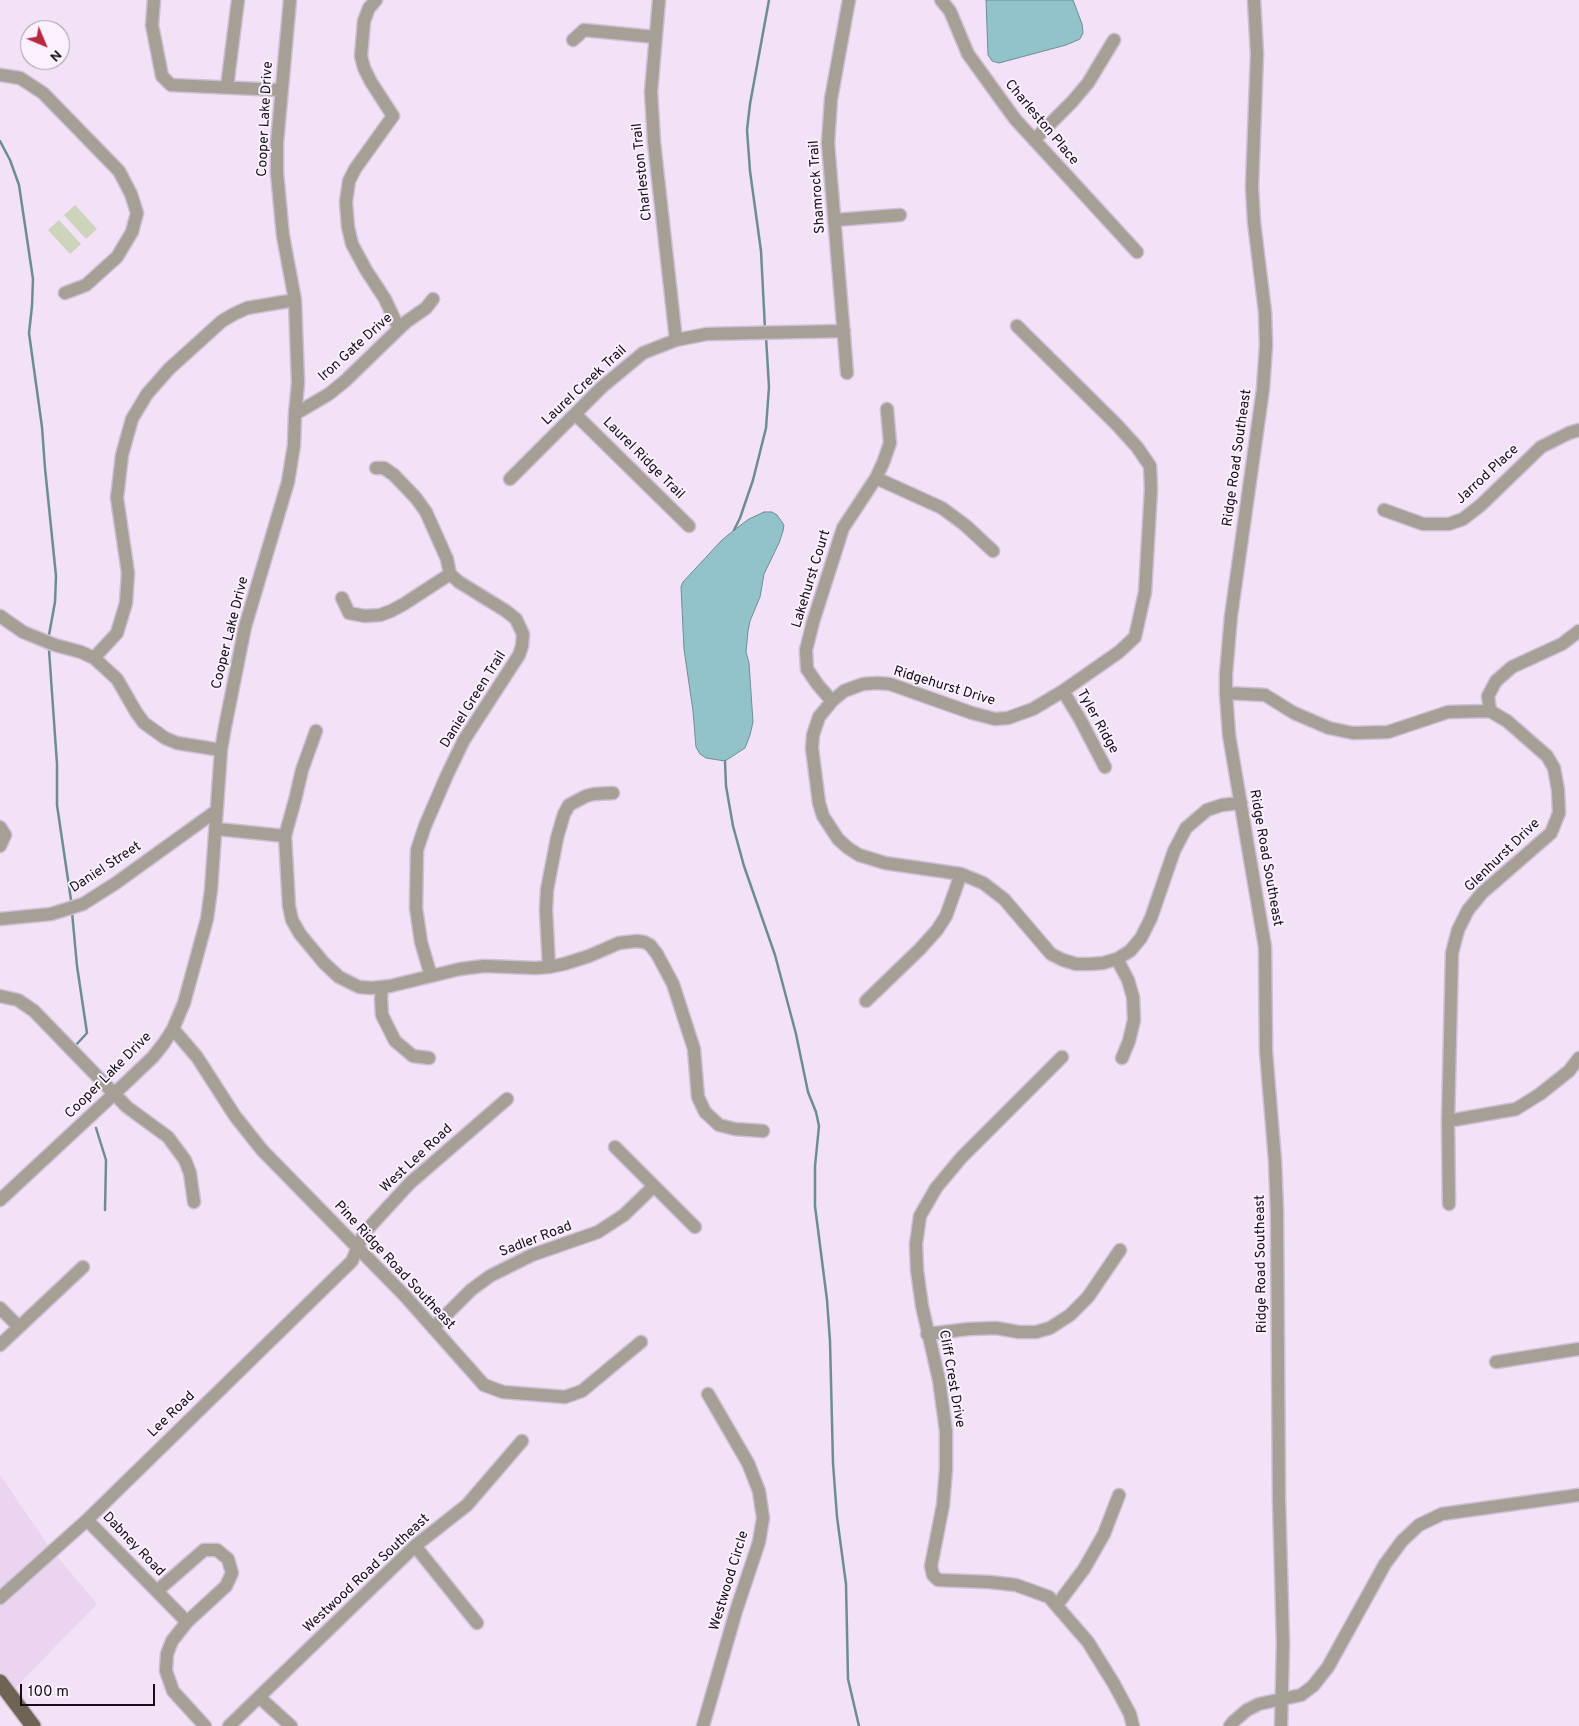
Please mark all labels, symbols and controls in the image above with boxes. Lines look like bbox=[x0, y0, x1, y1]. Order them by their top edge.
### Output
north arrow bbox=[20, 20, 70, 70]
text: N bbox=[46, 46, 65, 65]
street label: Cooper Lake Drive bbox=[255, 61, 277, 177]
street label: Charleston Place bbox=[1000, 77, 1082, 169]
street label: Charleston Trail bbox=[630, 122, 656, 222]
street label: Shamrock Trail bbox=[806, 140, 830, 234]
street label: Iron Gate Drive bbox=[315, 310, 397, 386]
street label: Laurel Creek Trail bbox=[539, 342, 631, 430]
street label: Ridge Road Southeast bbox=[1220, 388, 1256, 528]
street label: Laurel Ridge Trail bbox=[599, 415, 687, 503]
street label: Jarrod Place bbox=[1453, 442, 1523, 508]
street label: Lakehurst Court bbox=[789, 528, 835, 630]
street label: Cooper Lake Drive bbox=[209, 575, 253, 691]
street label: Daniel Green Trail bbox=[438, 649, 510, 751]
street label: Ridgehurst Drive bbox=[891, 664, 997, 710]
street label: Tyler Ridge bbox=[1072, 687, 1122, 757]
street label: Ridge Road Southeast bbox=[1245, 788, 1285, 928]
street label: Glenhurst Drive bbox=[1462, 816, 1544, 896]
street label: Daniel Street bbox=[67, 839, 145, 897]
street label: Cooper Lake Drive bbox=[62, 1029, 156, 1123]
street label: West Lee Road bbox=[377, 1121, 457, 1197]
street label: Ridge Road Southeast bbox=[1252, 1195, 1272, 1333]
street label: Pine Ridge Road Southeast bbox=[330, 1198, 458, 1334]
street label: Sadler Road bbox=[497, 1218, 575, 1262]
street label: Cliff Crest Drive bbox=[934, 1329, 968, 1429]
street label: Lee Road bbox=[145, 1389, 199, 1441]
street label: Dabney Road bbox=[98, 1509, 168, 1581]
street label: Westwood Road Southeast bbox=[300, 1511, 434, 1637]
street label: Westwood Circle bbox=[707, 1529, 753, 1633]
scale bar bbox=[22, 1674, 158, 1706]
text: 100 m bbox=[28, 1683, 69, 1702]

